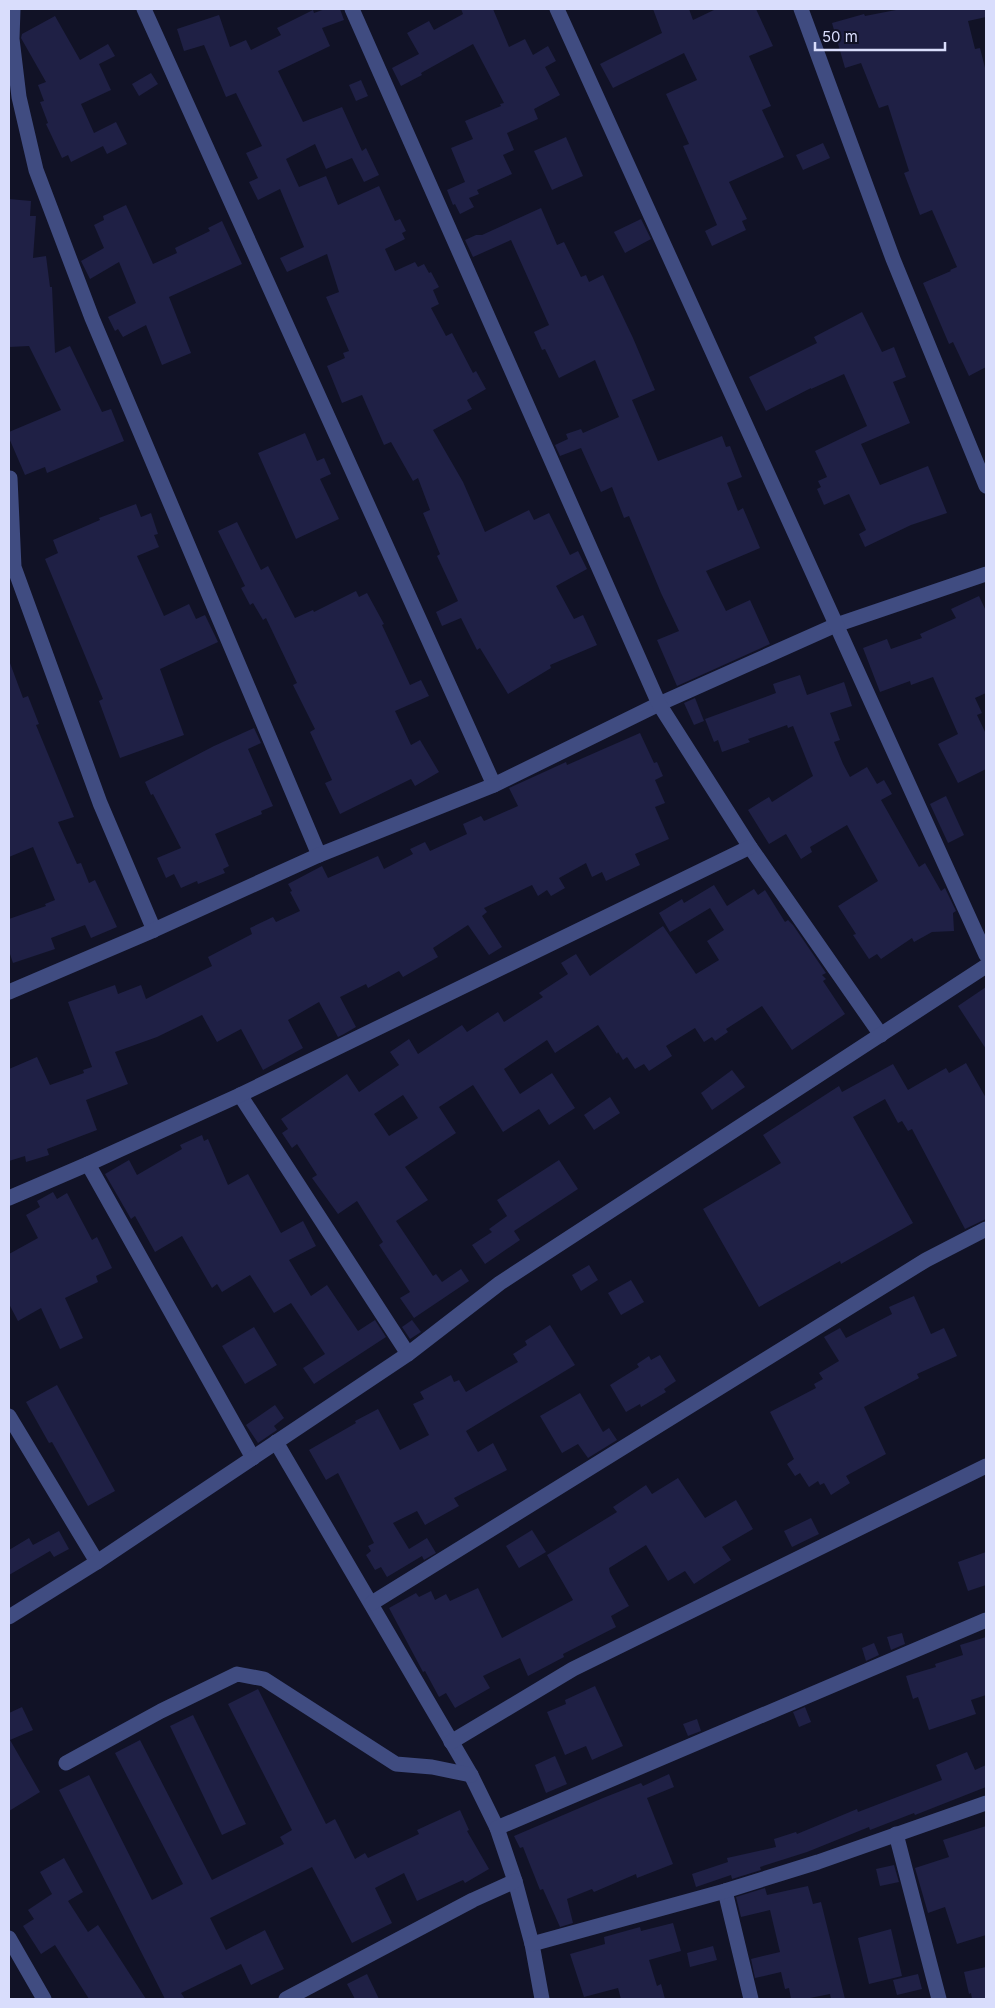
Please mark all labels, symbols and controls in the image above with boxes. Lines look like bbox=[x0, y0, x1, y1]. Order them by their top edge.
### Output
scale bar bbox=[815, 20, 945, 52]
text: 50 m bbox=[822, 27, 858, 46]

